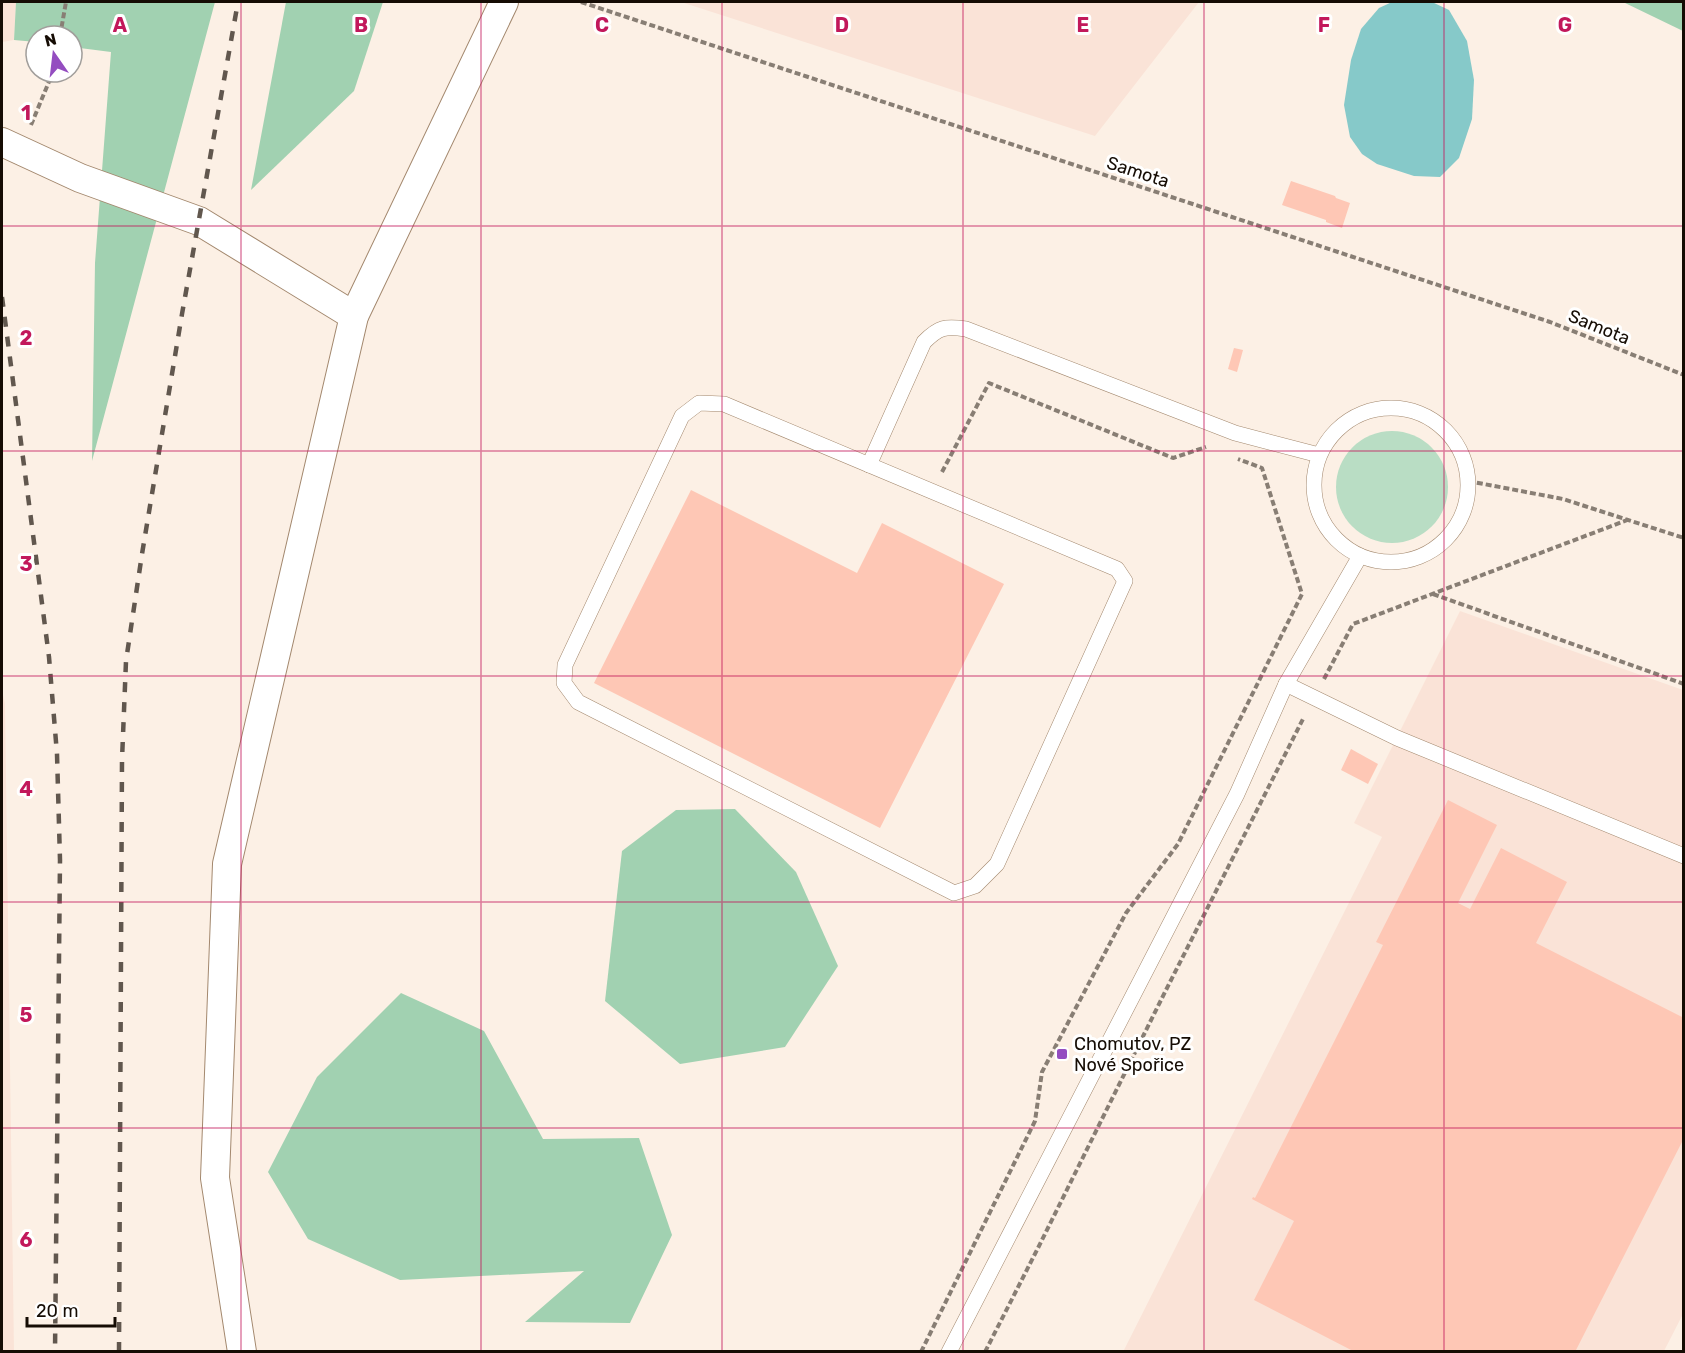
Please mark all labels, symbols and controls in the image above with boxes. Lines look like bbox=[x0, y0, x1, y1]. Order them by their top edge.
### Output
text: A bbox=[113, 13, 128, 37]
text: B bbox=[354, 13, 368, 37]
text: C bbox=[595, 13, 609, 37]
text: D bbox=[835, 13, 849, 37]
text: E bbox=[1077, 13, 1089, 37]
text: F bbox=[1318, 13, 1330, 37]
text: G bbox=[1558, 13, 1572, 37]
north arrow bbox=[24, 24, 84, 84]
text: N bbox=[43, 29, 58, 51]
text: 1 bbox=[21, 101, 31, 125]
street label: Samota bbox=[1104, 152, 1172, 192]
street label: Samota bbox=[1565, 305, 1633, 349]
text: 2 bbox=[20, 326, 33, 350]
text: 3 bbox=[19, 552, 33, 576]
text: 4 bbox=[19, 777, 33, 801]
text: 5 bbox=[20, 1003, 33, 1027]
place label: Chomutov, PZ Nové Spořice bbox=[1074, 1033, 1191, 1076]
marker: Chomutov, PZ Nové Spořice bbox=[1055, 1047, 1069, 1061]
text: 6 bbox=[19, 1228, 33, 1252]
scale bar bbox=[27, 1290, 116, 1328]
text: 20 m bbox=[36, 1300, 78, 1322]

